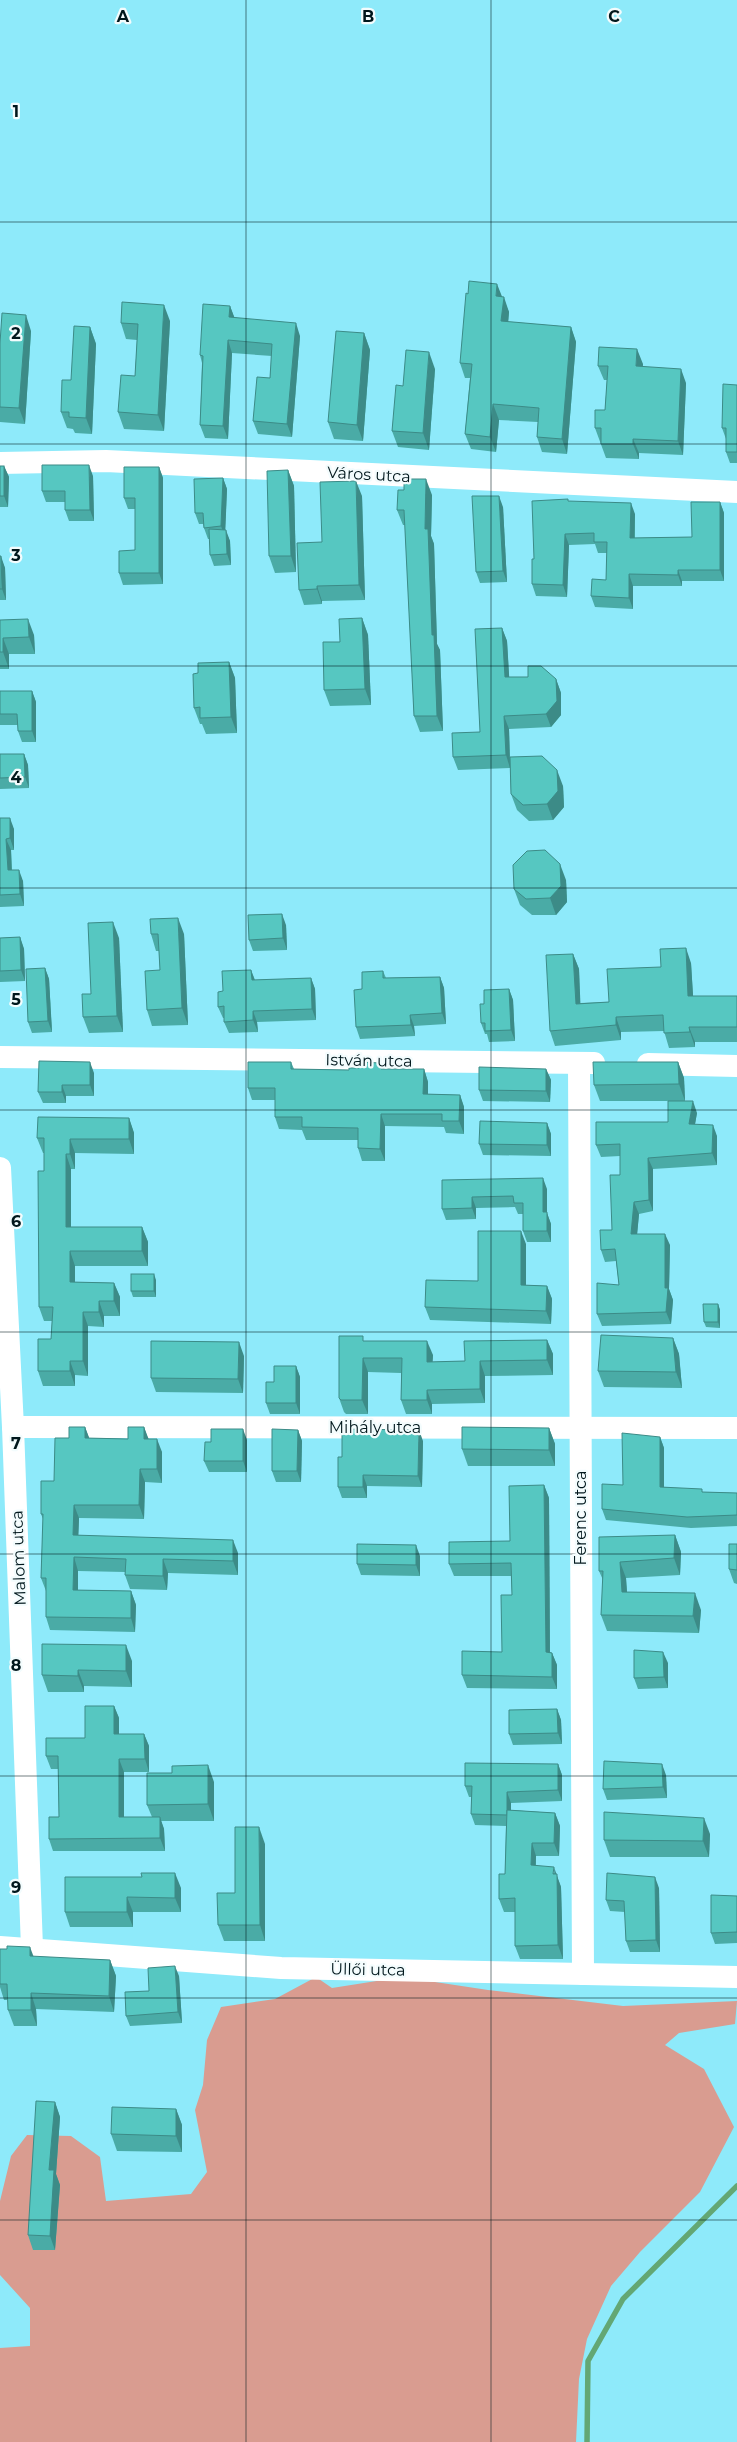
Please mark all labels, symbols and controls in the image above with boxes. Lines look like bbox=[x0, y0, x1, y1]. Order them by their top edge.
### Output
text: A bbox=[116, 7, 130, 26]
text: B bbox=[362, 7, 374, 26]
text: C bbox=[608, 7, 620, 26]
text: 1 bbox=[13, 102, 19, 121]
text: 2 bbox=[11, 324, 21, 343]
street label: Város utca bbox=[327, 463, 411, 486]
text: 3 bbox=[10, 546, 21, 565]
text: 4 bbox=[10, 768, 22, 787]
text: 5 bbox=[11, 990, 21, 1009]
street label: István utca bbox=[325, 1050, 413, 1071]
text: 6 bbox=[11, 1212, 21, 1231]
street label: Mihály utca bbox=[329, 1418, 421, 1437]
text: 7 bbox=[11, 1434, 21, 1453]
street label: Ferenc utca bbox=[571, 1471, 590, 1565]
street label: Malom utca bbox=[7, 1510, 30, 1606]
text: 8 bbox=[11, 1656, 21, 1675]
text: 9 bbox=[11, 1878, 21, 1897]
street label: Üllői utca bbox=[330, 1958, 406, 1980]

